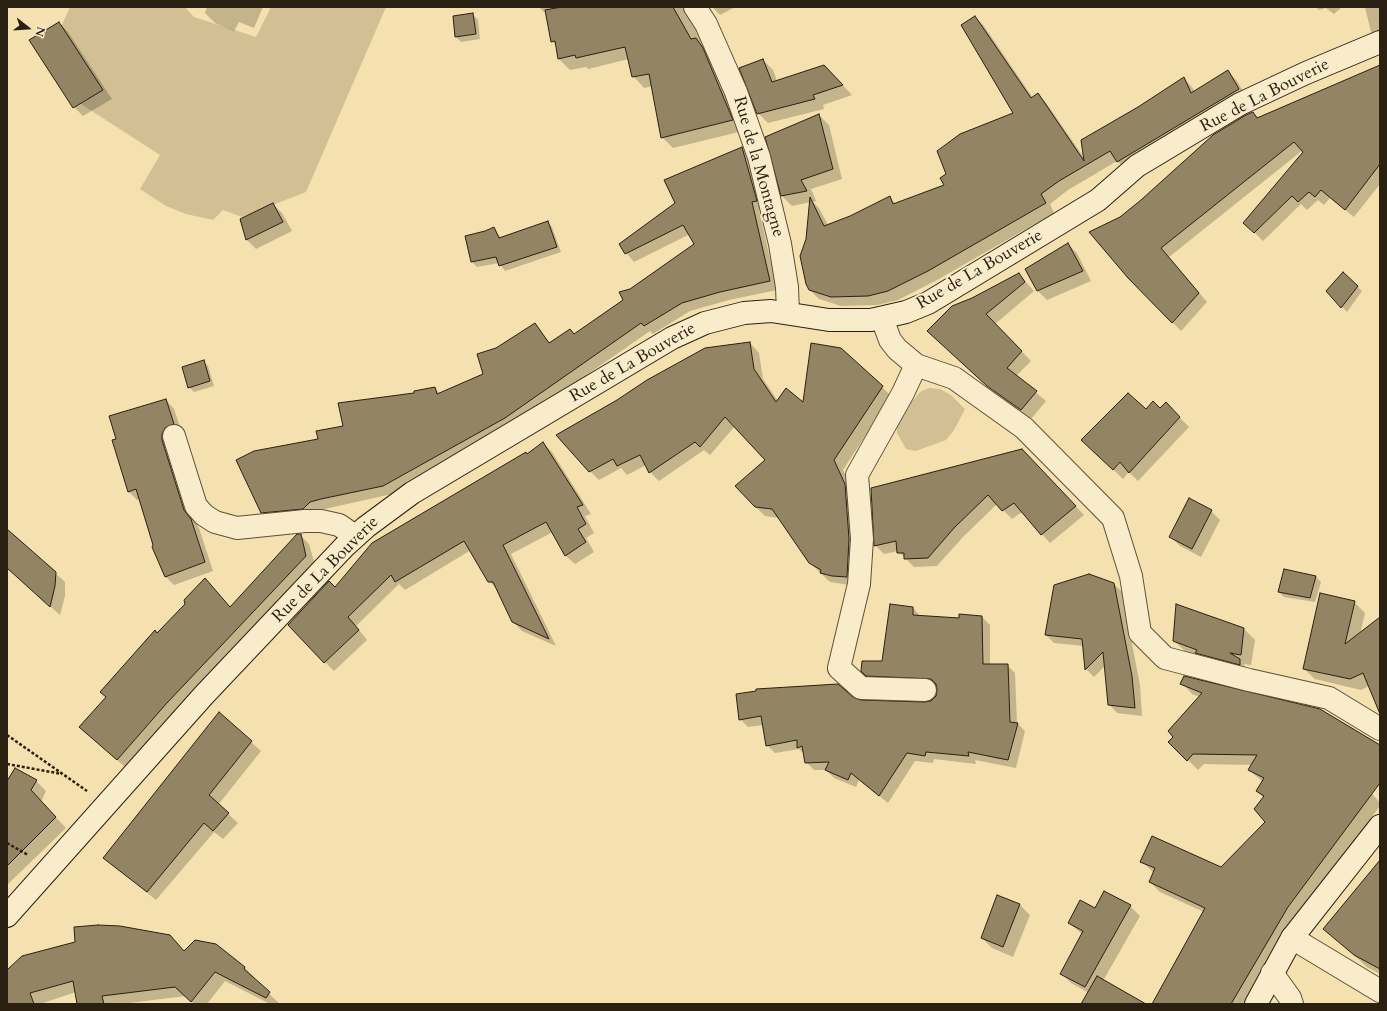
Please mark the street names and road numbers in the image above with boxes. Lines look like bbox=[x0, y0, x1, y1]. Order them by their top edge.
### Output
street label: Rue de La Bouverie bbox=[1197, 55, 1333, 137]
street label: Rue de la Montagne bbox=[728, 94, 788, 240]
street label: Rue de La Bouverie bbox=[913, 226, 1047, 314]
street label: Rue de La Bouverie bbox=[566, 319, 700, 407]
street label: Rue de La Bouverie bbox=[269, 513, 383, 627]

